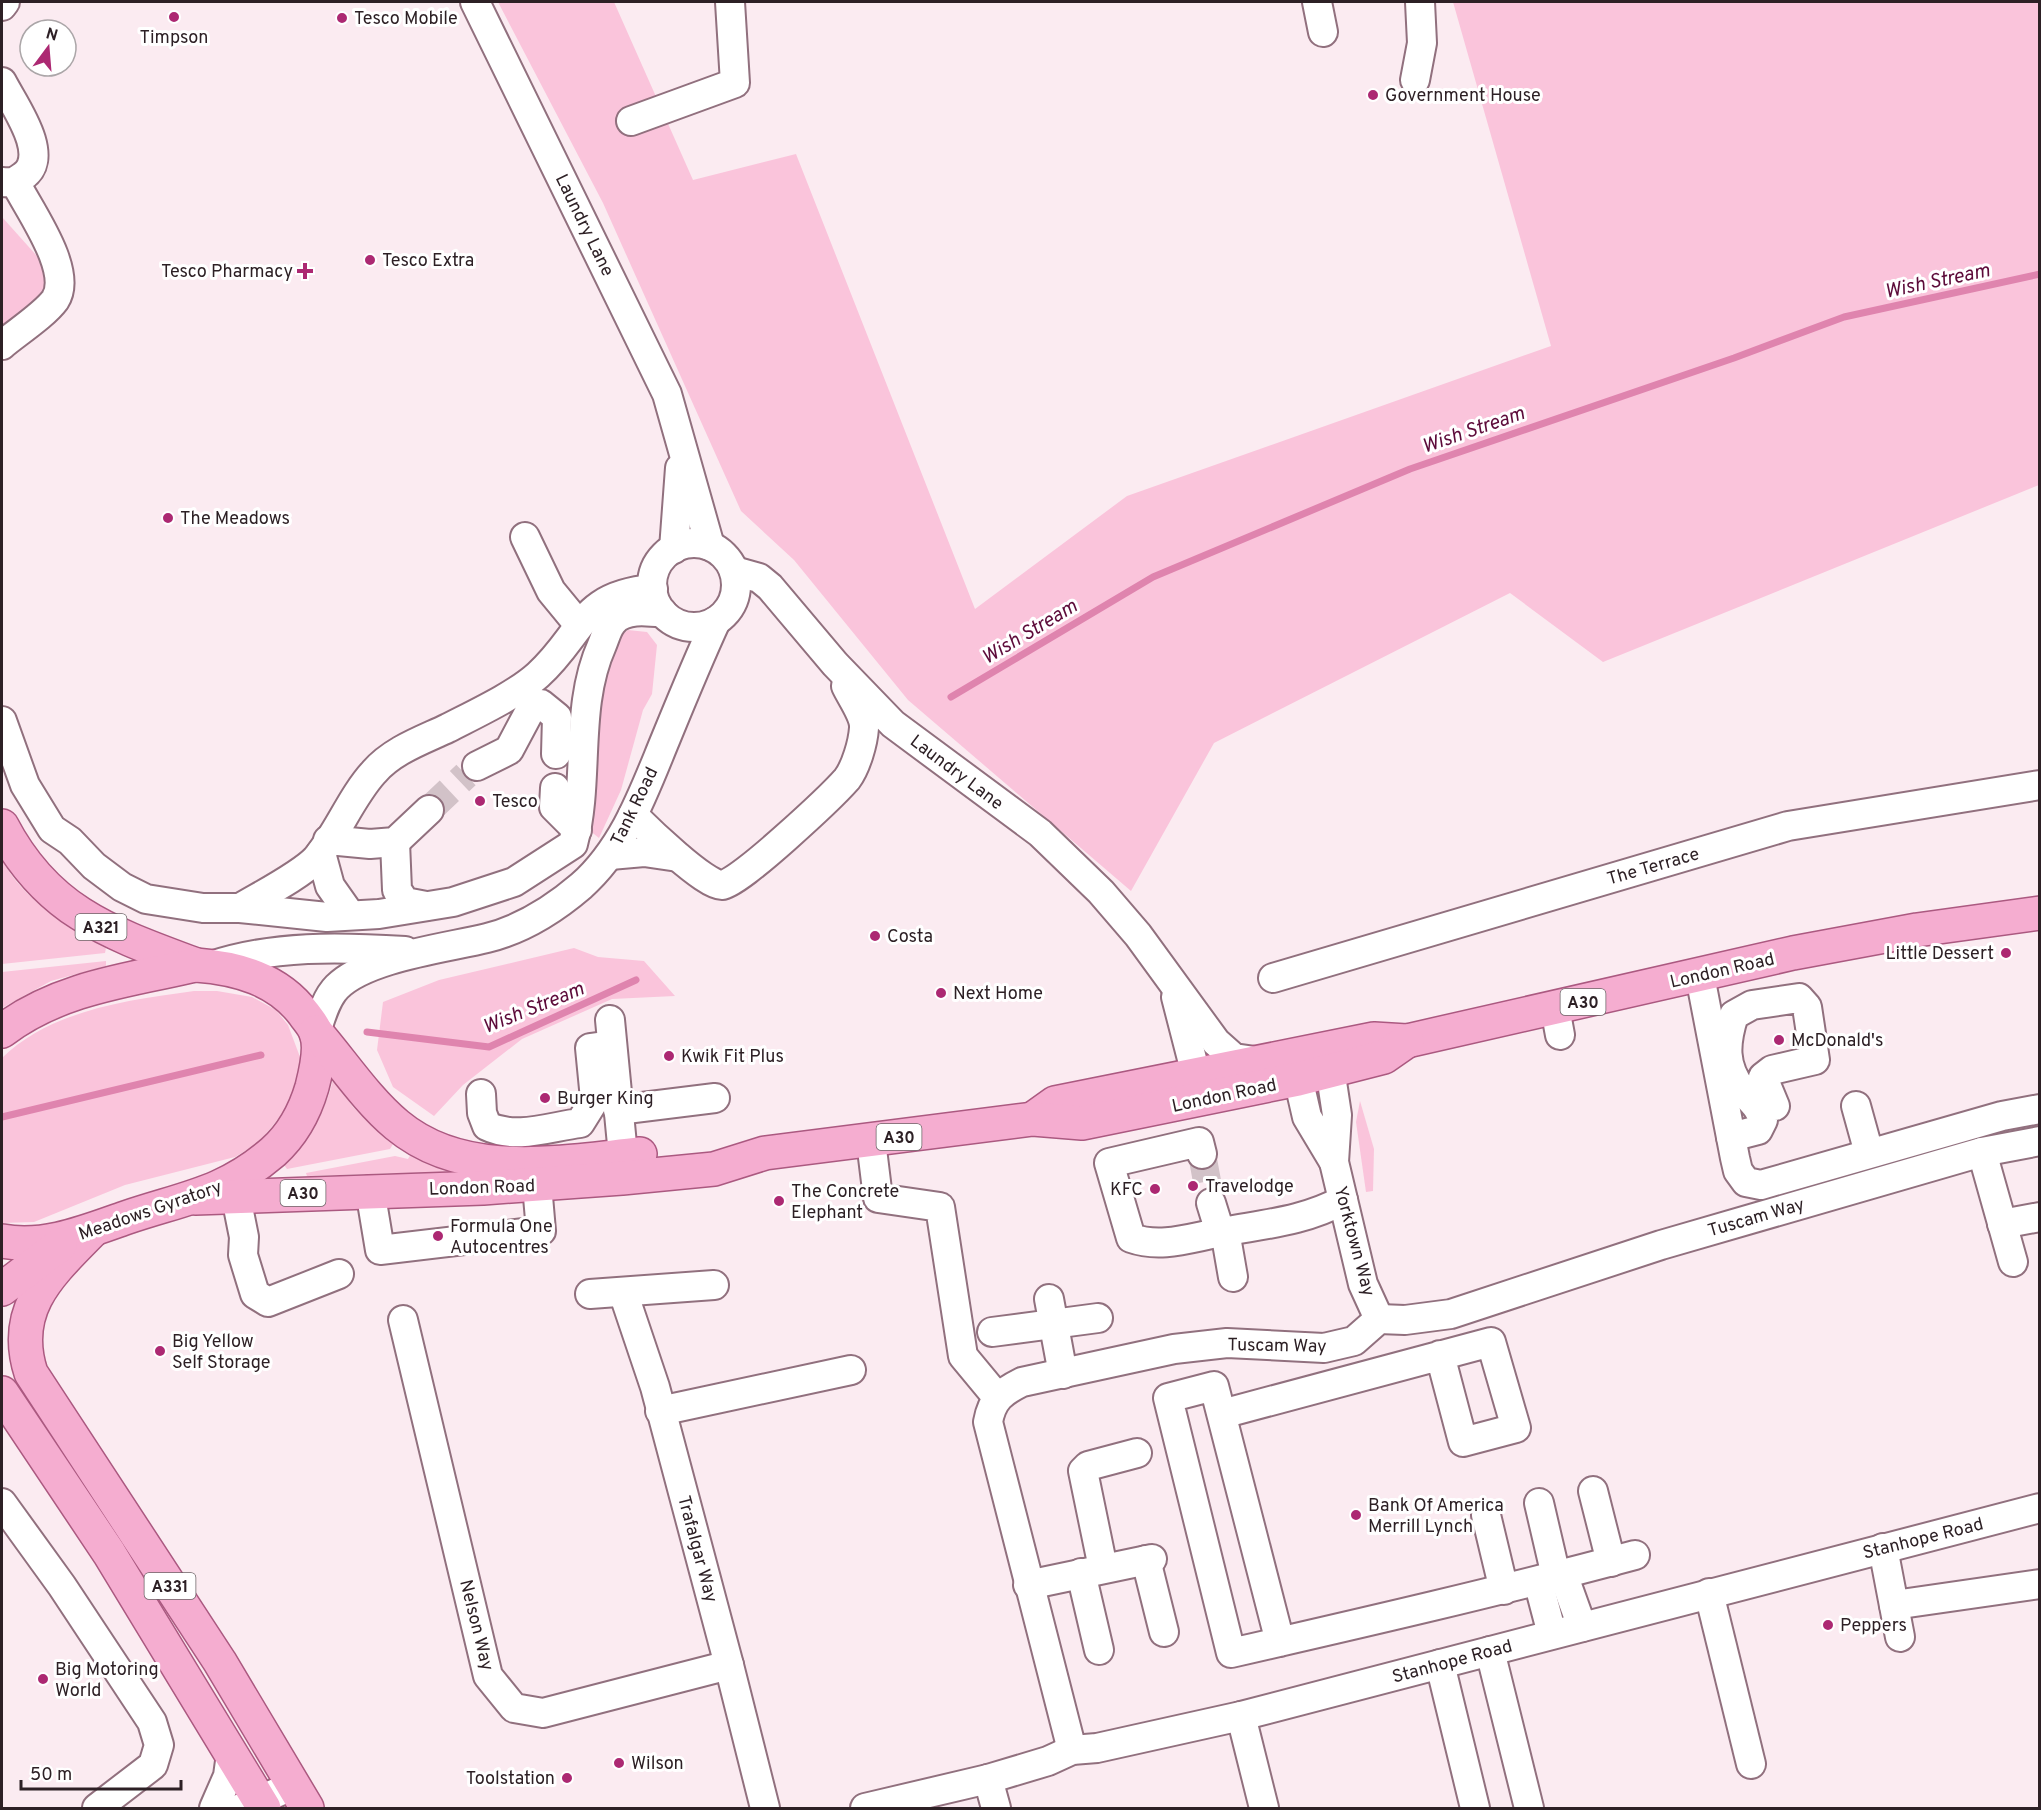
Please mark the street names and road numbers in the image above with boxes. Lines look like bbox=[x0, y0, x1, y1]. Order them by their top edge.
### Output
street label: Laundry Lane bbox=[549, 171, 618, 281]
street label: Laundry Lane bbox=[905, 731, 1007, 816]
street label: Tank Road bbox=[606, 764, 664, 850]
street label: The Terrace bbox=[1605, 843, 1702, 892]
road number: A321 bbox=[76, 914, 126, 940]
street label: London Road bbox=[1668, 948, 1777, 995]
road number: A30 bbox=[1560, 989, 1606, 1015]
street label: London Road bbox=[1170, 1074, 1279, 1119]
road number: A30 bbox=[876, 1124, 922, 1150]
street label: London Road bbox=[428, 1175, 536, 1202]
street label: Meadows Gyratory bbox=[76, 1176, 225, 1247]
road number: A30 bbox=[280, 1180, 326, 1206]
street label: Yorktown Way bbox=[1328, 1184, 1379, 1299]
street label: Tuscam Way bbox=[1705, 1194, 1807, 1243]
street label: Tuscam Way bbox=[1227, 1334, 1327, 1359]
street label: Trafalgar Way bbox=[671, 1493, 722, 1605]
street label: Stanhope Road bbox=[1861, 1513, 1986, 1566]
road number: A331 bbox=[144, 1573, 195, 1599]
street label: Nelson Way bbox=[453, 1577, 498, 1673]
street label: Stanhope Road bbox=[1390, 1635, 1515, 1690]

